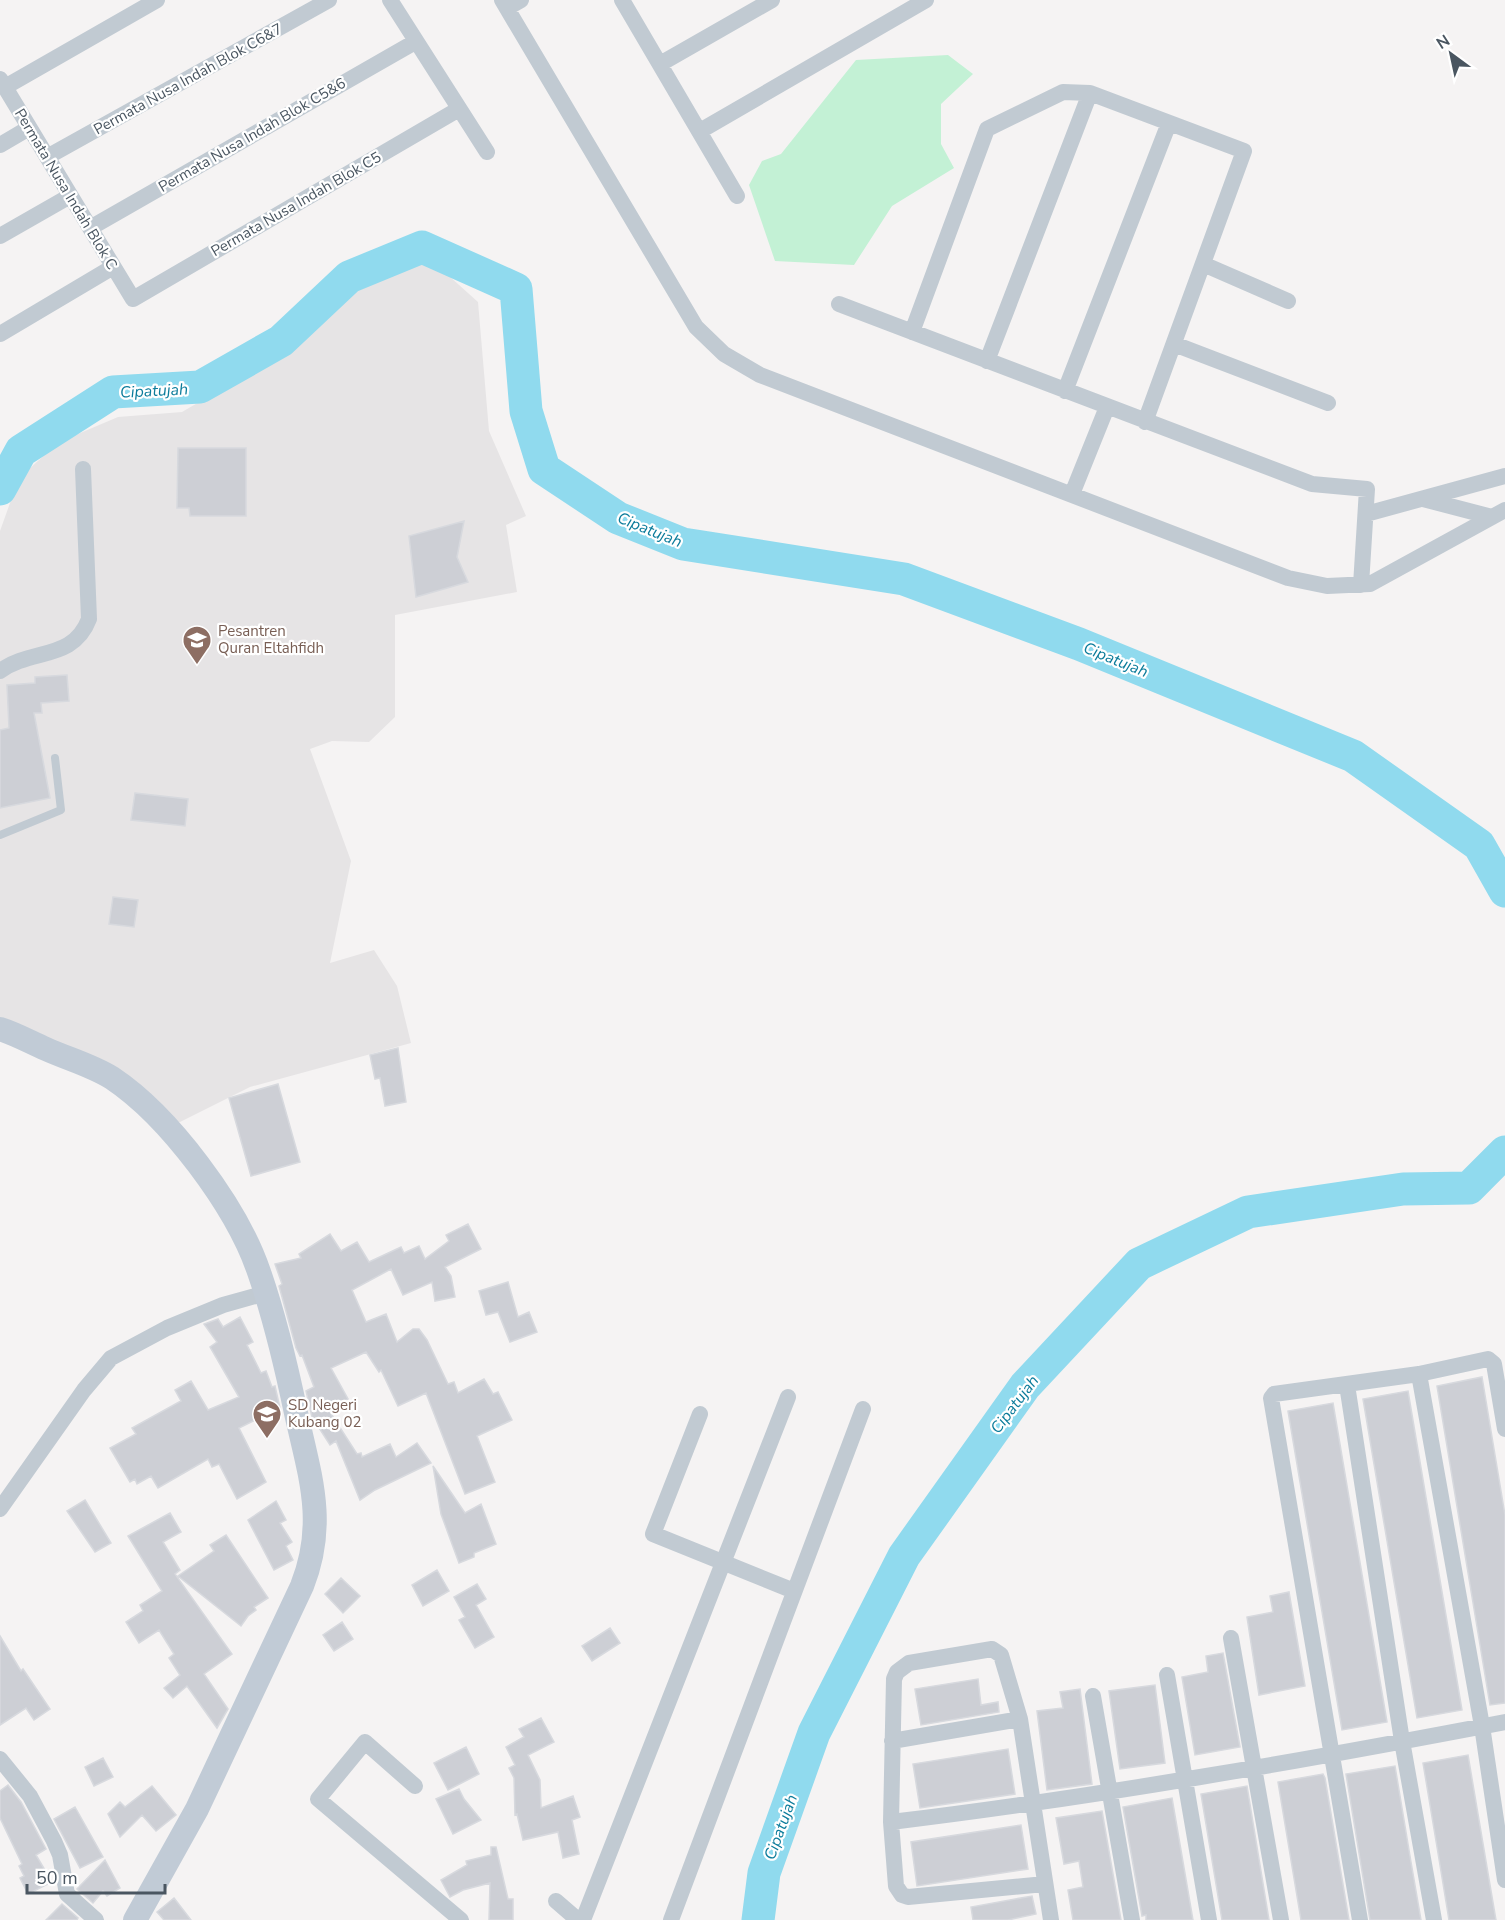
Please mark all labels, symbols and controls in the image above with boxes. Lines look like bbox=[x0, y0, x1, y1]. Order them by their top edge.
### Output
street label: Permata Nusa Indah Blok C6&7 bbox=[90, 19, 286, 139]
north arrow bbox=[1421, 24, 1481, 84]
text: N bbox=[1432, 30, 1454, 55]
street label: Permata Nusa Indah Blok C5&6 bbox=[155, 73, 349, 197]
street label: Permata Nusa Indah Blok C bbox=[10, 105, 122, 273]
street label: Permata Nusa Indah Blok C5 bbox=[207, 147, 385, 261]
water label: Cipatujah bbox=[119, 378, 189, 404]
water label: Cipatujah bbox=[614, 507, 685, 553]
place label: Pesantren Quran Eltahfidh bbox=[218, 621, 324, 658]
school or university icon: Pesantren Quran Eltahfidh bbox=[181, 624, 213, 666]
water label: Cipatujah bbox=[1080, 637, 1151, 683]
water label: Cipatujah bbox=[985, 1371, 1044, 1438]
place label: SD Negeri Kubang 02 bbox=[288, 1395, 362, 1432]
school or university icon: SD Negeri Kubang 02 bbox=[251, 1398, 283, 1440]
water label: Cipatujah bbox=[759, 1792, 803, 1863]
scale bar bbox=[27, 1857, 165, 1895]
text: 50 m bbox=[36, 1866, 78, 1890]

